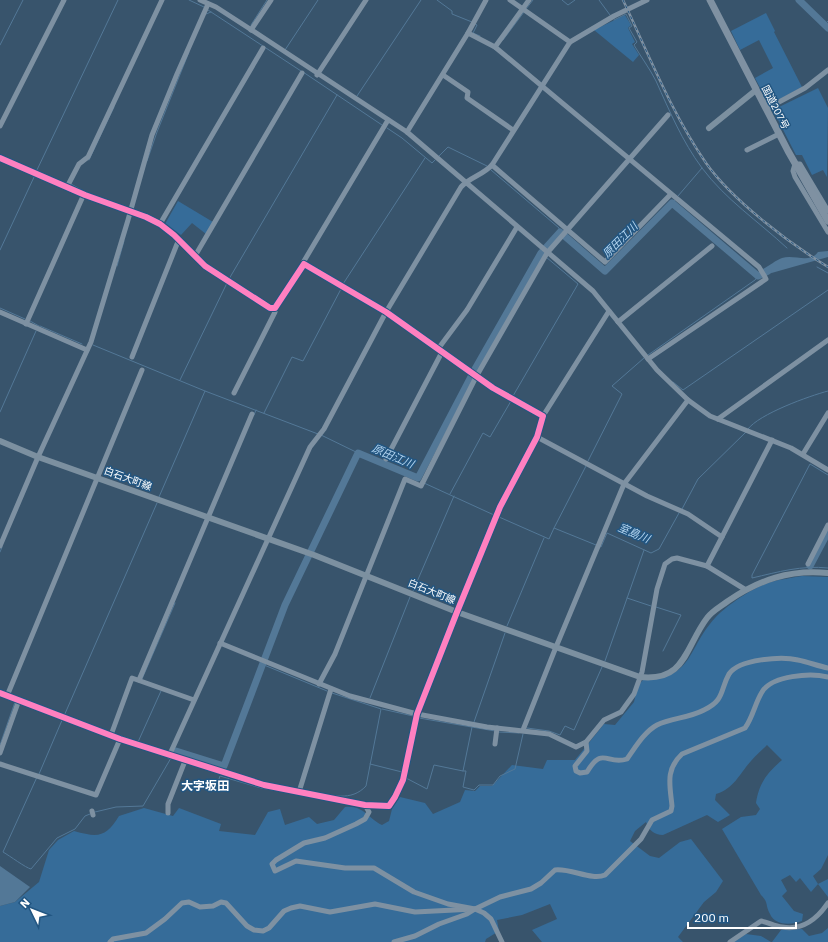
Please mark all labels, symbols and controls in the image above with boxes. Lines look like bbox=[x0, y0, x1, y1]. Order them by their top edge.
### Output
street label: 国道207号 bbox=[759, 83, 792, 132]
water label: 原田江川 bbox=[599, 219, 641, 261]
water label: 原田江川 bbox=[370, 441, 417, 471]
street label: 白石大町線 bbox=[102, 464, 154, 493]
water label: 室島川 bbox=[616, 520, 653, 546]
street label: 白石大町線 bbox=[406, 576, 457, 607]
district label: 大字坂田 bbox=[181, 778, 229, 793]
north arrow bbox=[12, 890, 52, 930]
text: N bbox=[17, 895, 33, 911]
scale bar bbox=[688, 904, 796, 930]
text: 200 m bbox=[694, 910, 729, 925]

